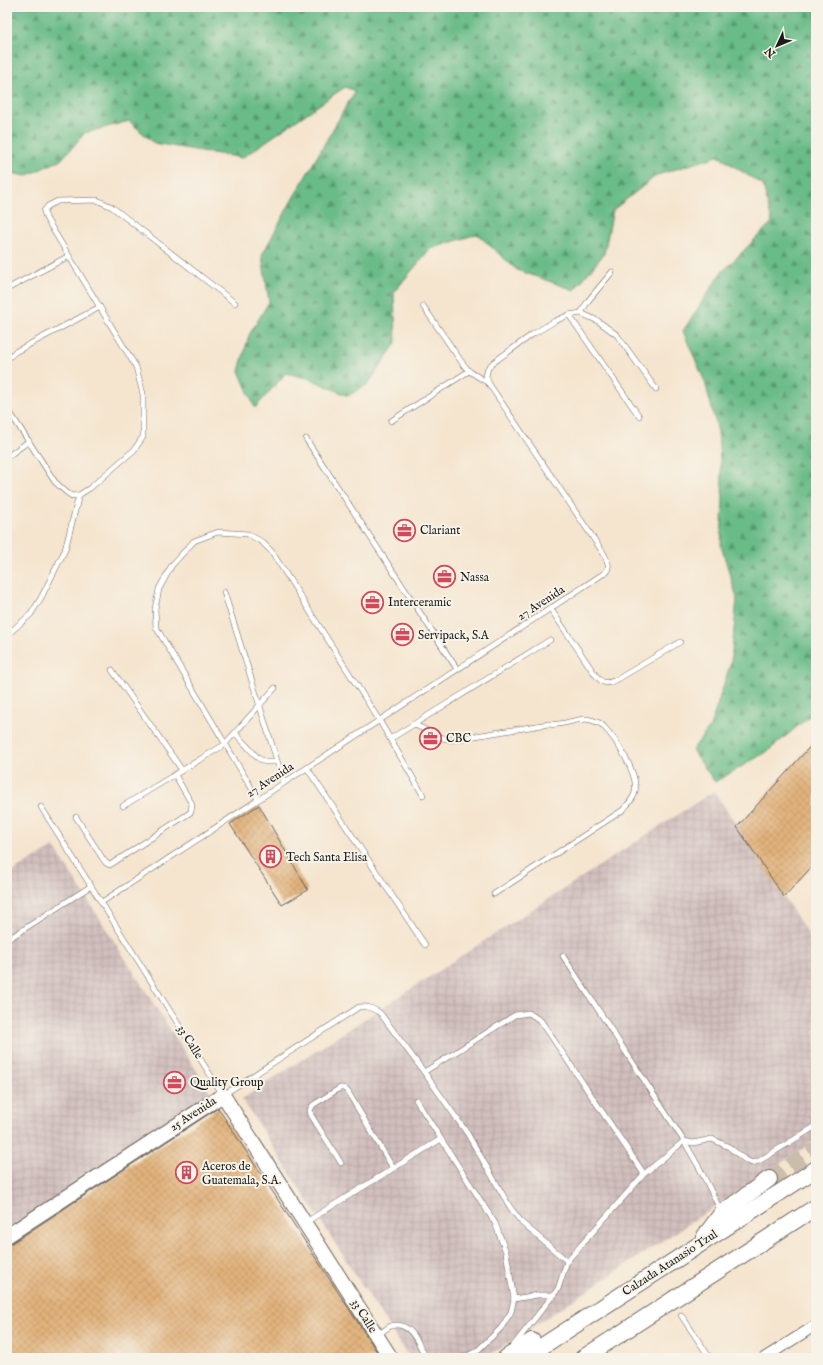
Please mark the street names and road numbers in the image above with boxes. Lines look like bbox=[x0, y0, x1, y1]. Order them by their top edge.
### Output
street label: 27 Avenida bbox=[514, 582, 568, 624]
street label: 27 Avenida bbox=[243, 759, 297, 801]
street label: 33 Calle bbox=[174, 1022, 207, 1062]
street label: 25 Avenida bbox=[167, 1093, 220, 1135]
street label: Calzada Atanasio Tzul bbox=[620, 1226, 721, 1299]
street label: 33 Calle bbox=[348, 1296, 381, 1336]

